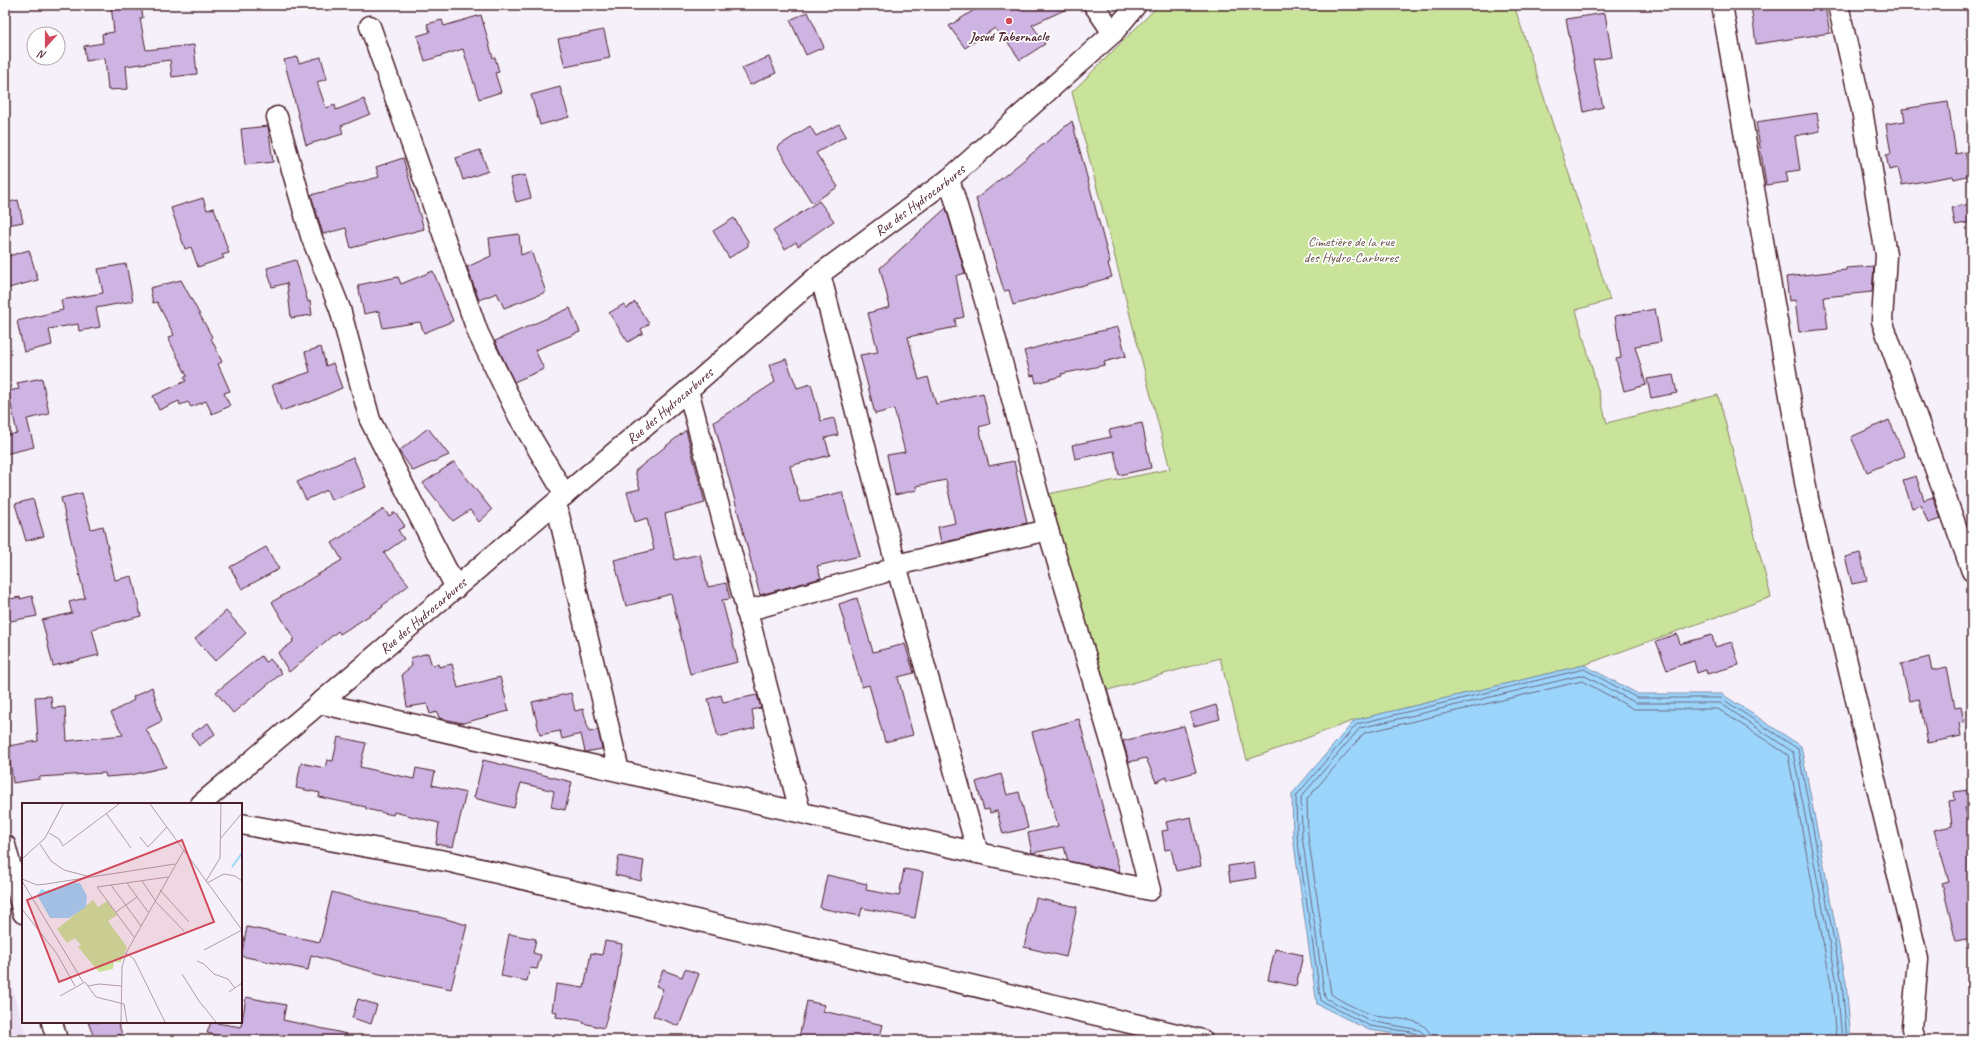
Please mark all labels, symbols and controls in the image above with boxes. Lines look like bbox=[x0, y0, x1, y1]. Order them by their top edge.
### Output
marker: Josué Tabernacle bbox=[1004, 16, 1014, 26]
north arrow bbox=[26, 26, 66, 66]
place label: Josué Tabernacle bbox=[968, 28, 1050, 45]
text: N bbox=[35, 47, 48, 63]
street label: Rue des Hydrocarbures bbox=[872, 160, 969, 240]
park label: Cimetière de la rue des Hydro-Carbures bbox=[1304, 233, 1399, 266]
street label: Rue des Hydrocarbures bbox=[623, 363, 717, 448]
street label: Rue des Hydrocarbures bbox=[376, 574, 471, 657]
inset map bbox=[22, 803, 242, 1023]

